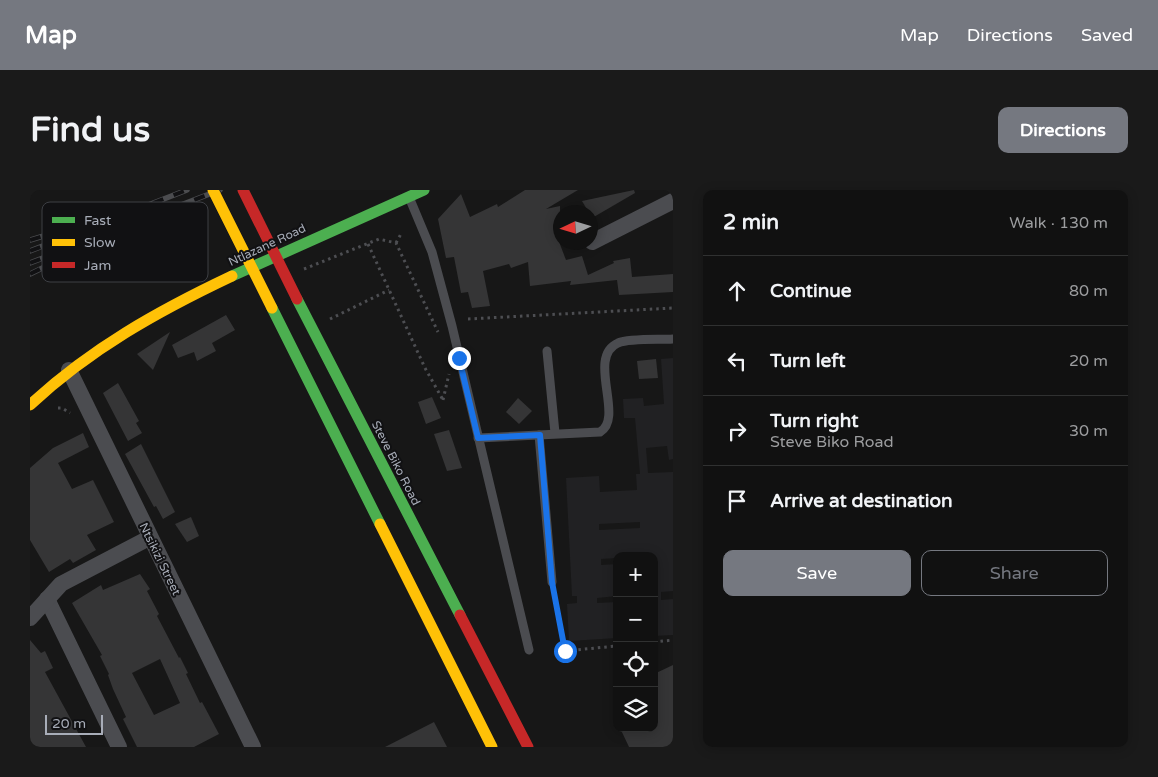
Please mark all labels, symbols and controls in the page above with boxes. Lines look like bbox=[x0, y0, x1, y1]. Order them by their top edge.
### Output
text: Map bbox=[25, 21, 77, 50]
text: Map bbox=[900, 24, 939, 46]
text: Directions bbox=[967, 24, 1053, 46]
text: Saved bbox=[1081, 24, 1133, 46]
button: Directions bbox=[998, 107, 1128, 153]
text: Find us bbox=[30, 109, 150, 151]
legend bbox=[42, 202, 208, 282]
north arrow bbox=[553, 205, 598, 250]
text: 2 min bbox=[723, 210, 779, 235]
text: Fast bbox=[84, 212, 112, 229]
text: Walk · 130 m bbox=[1009, 213, 1108, 233]
street label: Ntlazane Road bbox=[226, 221, 308, 269]
text: Slow bbox=[84, 234, 116, 251]
text: Jam bbox=[84, 257, 111, 274]
icon: ahead bbox=[723, 277, 751, 305]
text: Continue bbox=[770, 280, 852, 302]
text: 80 m bbox=[1069, 281, 1108, 301]
route end bbox=[448, 347, 471, 370]
icon: left bbox=[723, 347, 751, 375]
text: Turn left bbox=[770, 350, 846, 372]
text: 20 m bbox=[1069, 351, 1108, 371]
text: Turn right bbox=[770, 410, 858, 432]
icon: right bbox=[723, 417, 751, 445]
street label: Steve Biko Road bbox=[369, 418, 423, 508]
text: 30 m bbox=[1069, 421, 1108, 441]
text: Steve Biko Road bbox=[770, 432, 894, 452]
icon: arrive bbox=[723, 487, 751, 515]
text: Arrive at destination bbox=[770, 490, 953, 512]
street label: Ntsikizi Street bbox=[136, 521, 184, 598]
button: Save bbox=[723, 550, 911, 596]
button: Share bbox=[921, 550, 1108, 596]
map controls bbox=[613, 552, 658, 732]
button: + bbox=[613, 552, 658, 597]
button: − bbox=[613, 597, 658, 642]
route start bbox=[554, 640, 577, 663]
button: locate bbox=[613, 642, 658, 687]
button: layers bbox=[613, 687, 658, 732]
scale bar bbox=[45, 712, 102, 735]
text: 20 m bbox=[52, 715, 86, 732]

